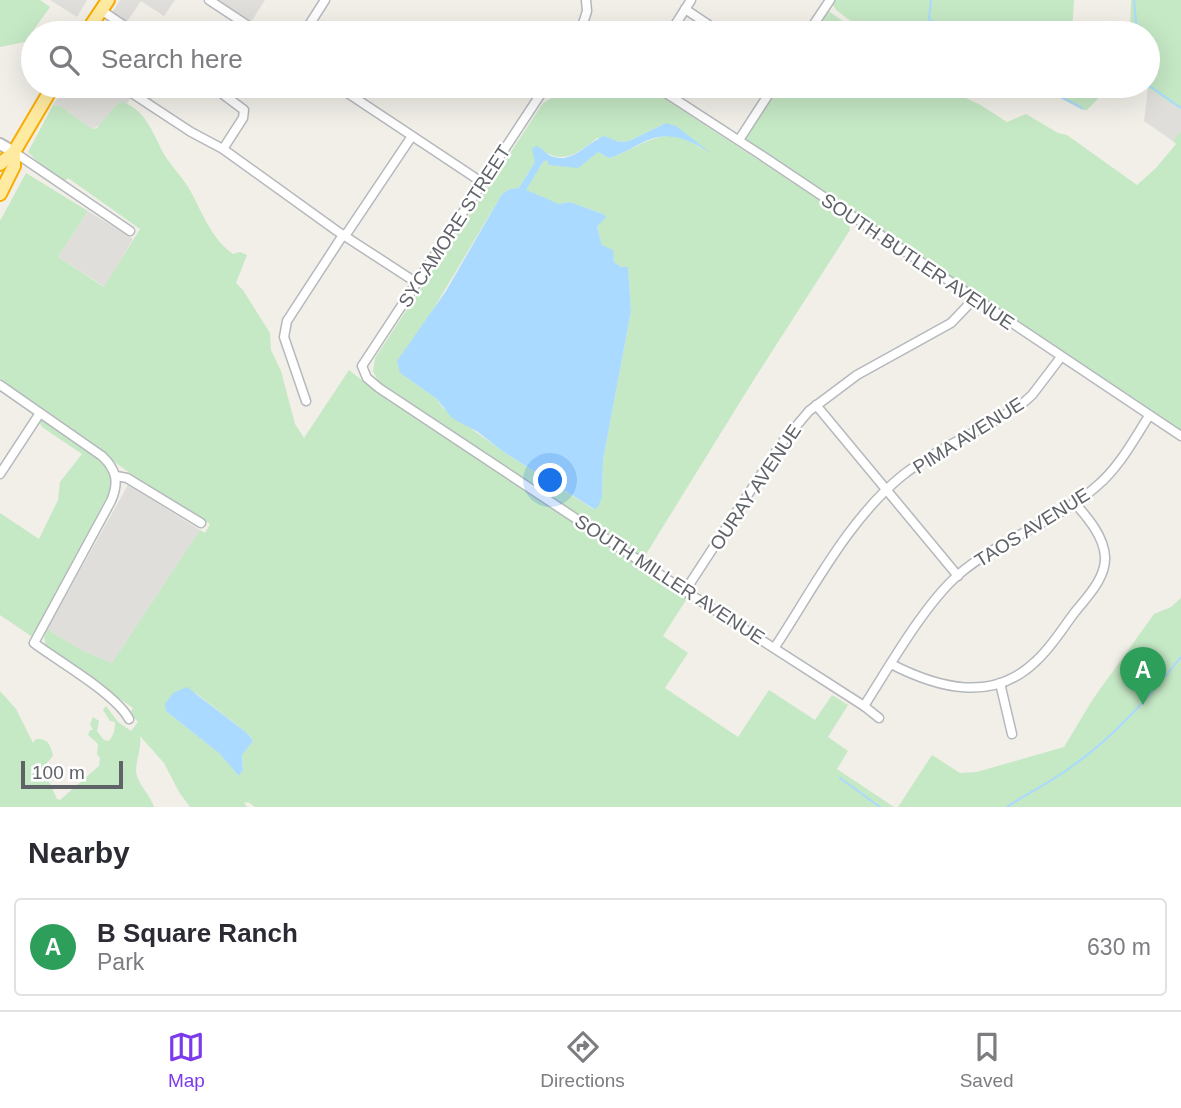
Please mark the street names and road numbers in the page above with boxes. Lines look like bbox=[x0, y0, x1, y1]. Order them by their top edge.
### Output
street label: SYCAMORE STREET bbox=[394, 141, 515, 311]
street label: SOUTH BUTLER AVENUE bbox=[817, 189, 1018, 334]
street label: PIMA AVENUE bbox=[909, 393, 1027, 478]
street label: OURAY AVENUE bbox=[706, 421, 805, 554]
street label: TAOS AVENUE bbox=[971, 484, 1093, 571]
street label: SOUTH MILLER AVENUE bbox=[571, 510, 768, 649]

